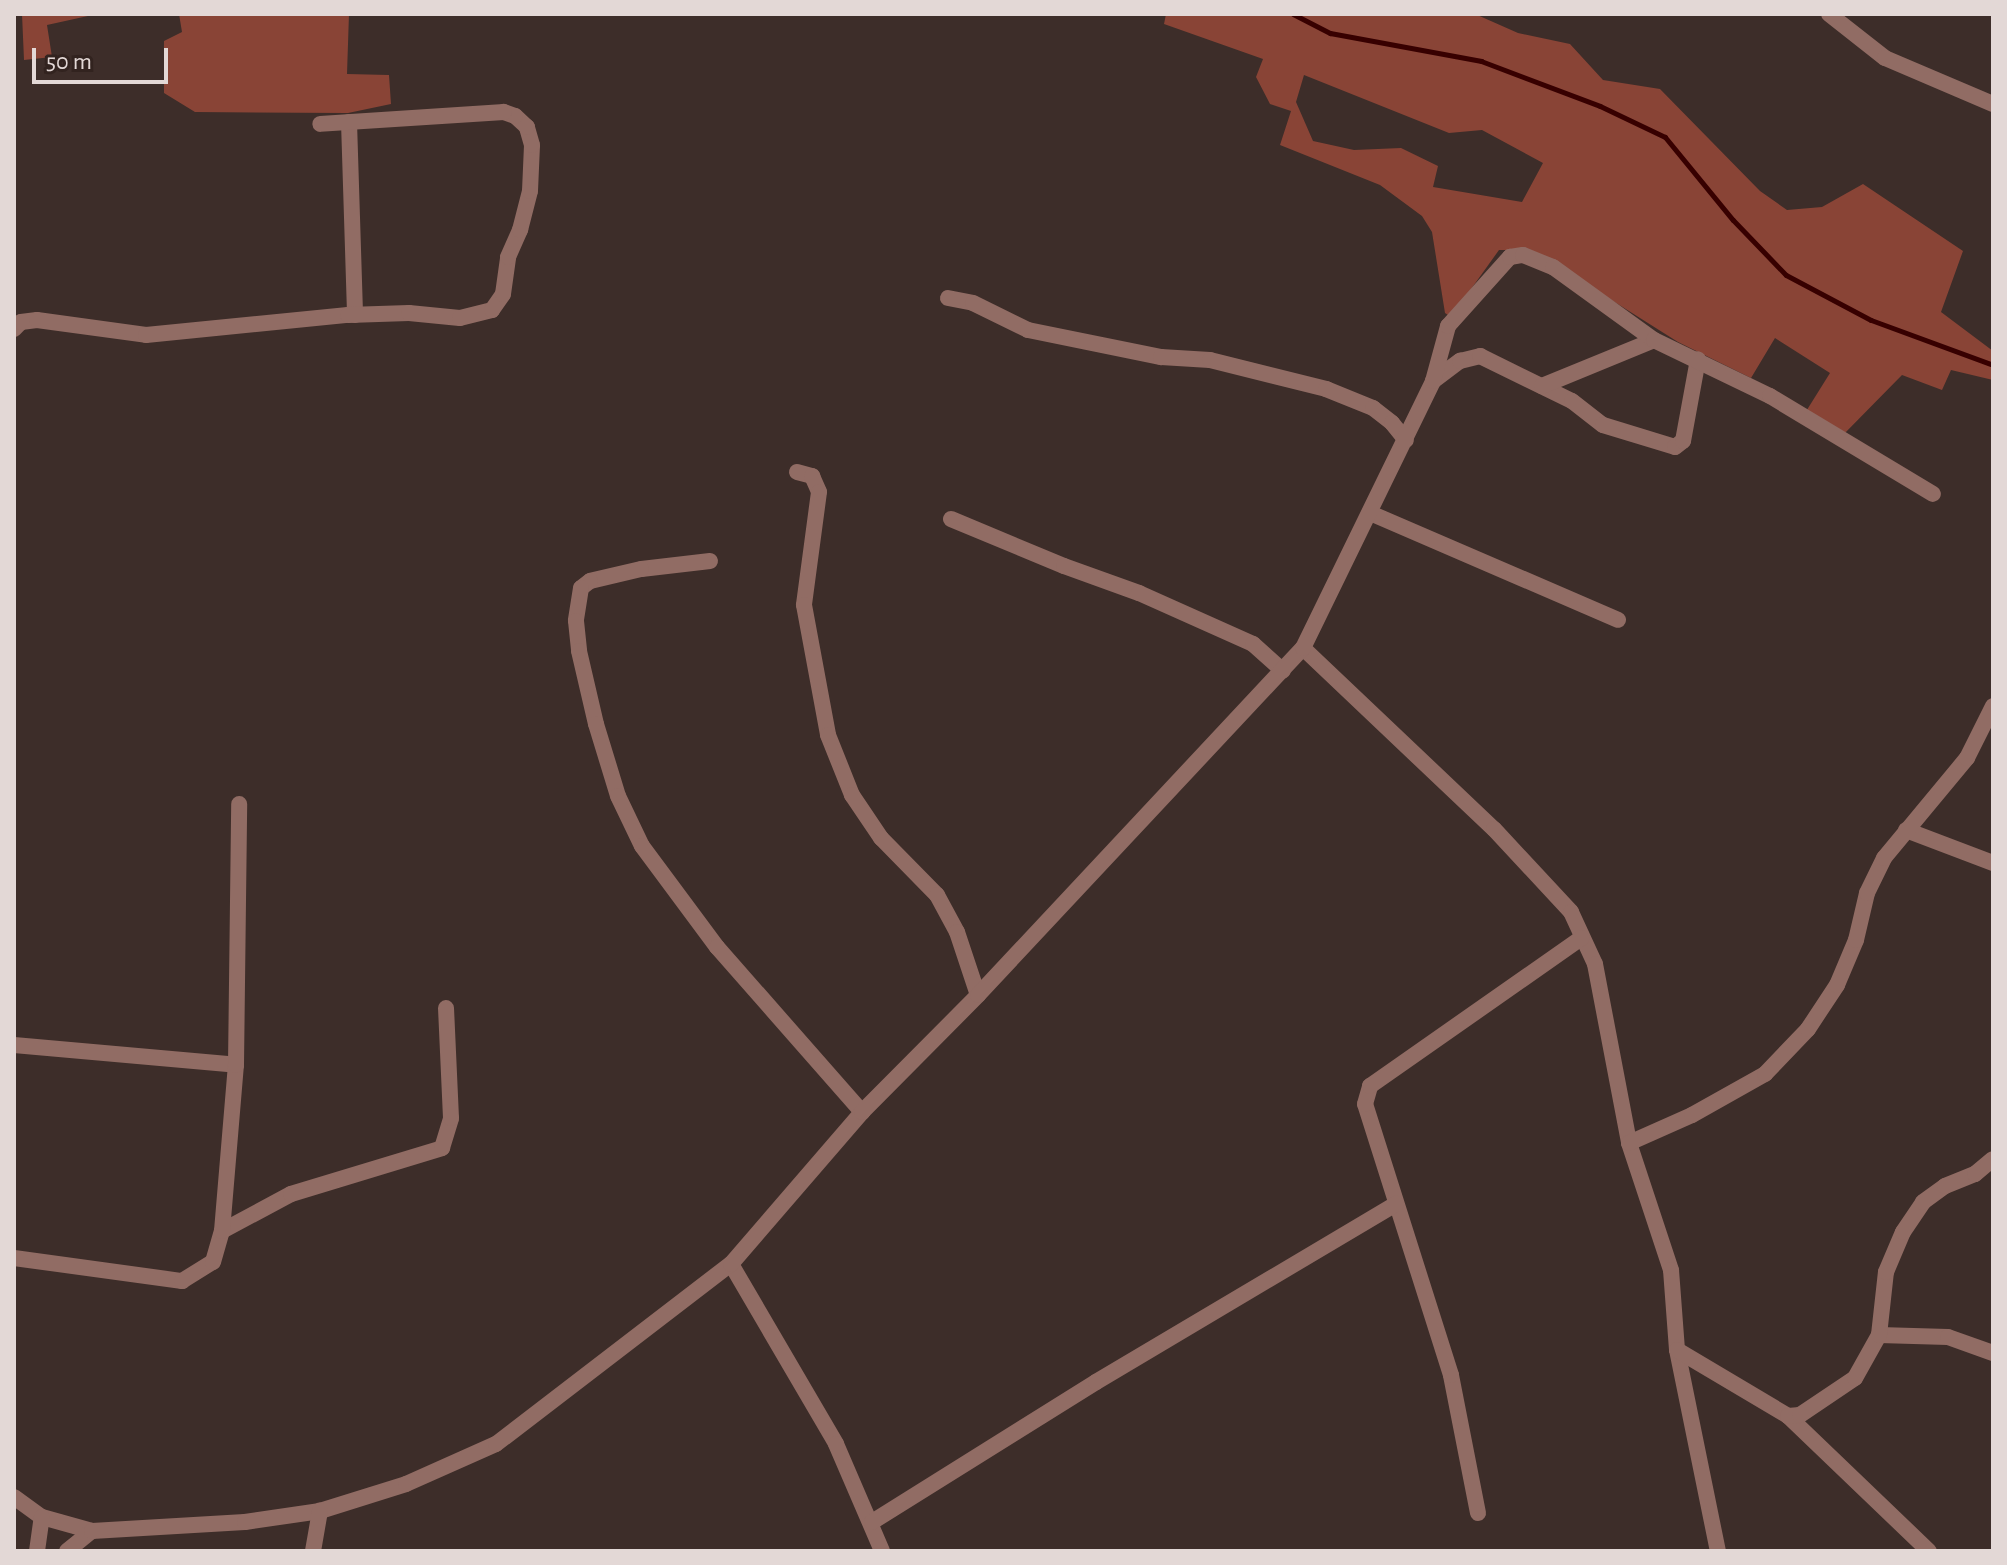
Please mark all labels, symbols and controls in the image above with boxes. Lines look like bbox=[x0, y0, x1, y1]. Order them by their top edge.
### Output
scale bar bbox=[36, 32, 172, 82]
text: 50 m bbox=[46, 50, 92, 74]

